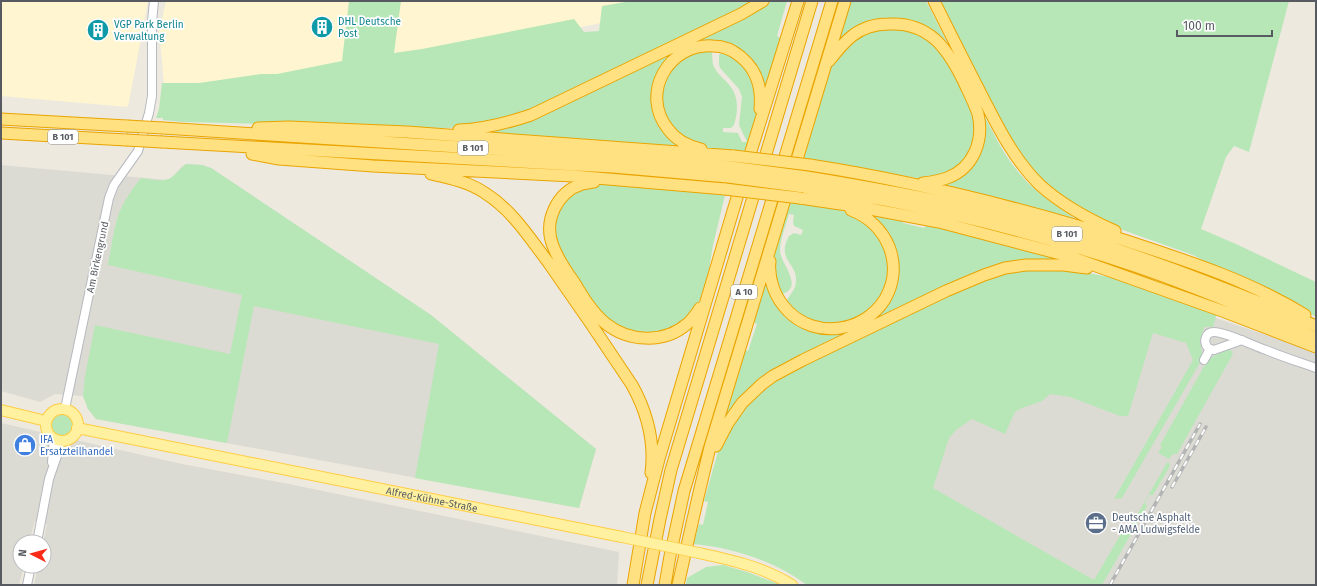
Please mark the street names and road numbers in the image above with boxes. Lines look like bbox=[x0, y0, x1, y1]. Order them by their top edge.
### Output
road number: B 101 bbox=[48, 130, 78, 144]
road number: B 101 bbox=[458, 141, 488, 155]
street label: Am Birkengrund bbox=[85, 220, 111, 294]
road number: B 101 bbox=[1052, 227, 1082, 241]
road number: A 10 bbox=[731, 285, 757, 299]
street label: Alfred-Kühne-Straße bbox=[385, 485, 479, 515]

